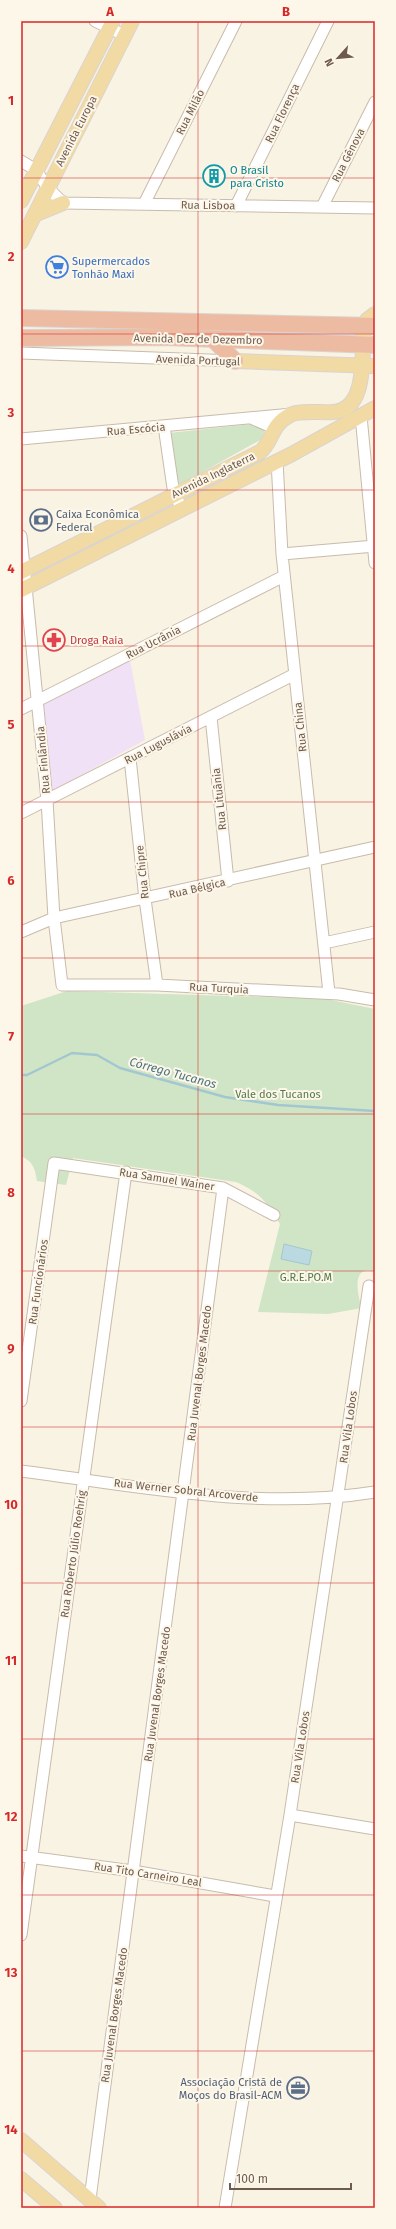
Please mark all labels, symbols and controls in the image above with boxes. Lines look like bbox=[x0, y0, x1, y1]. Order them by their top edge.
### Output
text: A bbox=[105, 4, 114, 19]
text: B bbox=[282, 4, 290, 19]
north arrow bbox=[318, 38, 358, 78]
text: N bbox=[322, 56, 337, 69]
street label: Rua Florença bbox=[263, 81, 302, 145]
street label: Rua Milão bbox=[173, 87, 207, 137]
text: 1 bbox=[8, 93, 14, 108]
street label: Avenida Europa bbox=[53, 94, 100, 169]
street label: Rua Gênova bbox=[329, 126, 368, 184]
building icon: O Brasil para Cristo bbox=[201, 163, 227, 189]
place label: O Brasil para Cristo bbox=[230, 164, 284, 190]
street label: Rua Lisboa bbox=[181, 199, 235, 212]
text: 2 bbox=[8, 249, 15, 264]
supermarket icon: Supermercados Tonhão Maxi bbox=[44, 254, 70, 280]
place label: Supermercados Tonhão Maxi bbox=[72, 255, 150, 281]
street label: Avenida Dez de Dezembro bbox=[133, 332, 263, 347]
street label: Avenida Portugal bbox=[156, 353, 240, 368]
text: 3 bbox=[7, 405, 15, 420]
street label: Rua Escócia bbox=[106, 420, 166, 439]
street label: Avenida Inglaterra bbox=[169, 450, 257, 501]
bank icon: Caixa Econômica Federal bbox=[28, 507, 54, 533]
place label: Caixa Econômica Federal bbox=[56, 508, 139, 534]
text: 4 bbox=[7, 561, 15, 576]
street label: Rua Ucrânia bbox=[124, 623, 183, 662]
pharmacy icon: Droga Raia bbox=[41, 627, 67, 653]
place label: Droga Raia bbox=[70, 634, 123, 647]
street label: Rua China bbox=[291, 701, 310, 752]
text: 5 bbox=[8, 717, 15, 732]
street label: Rua Luguslávia bbox=[122, 722, 194, 767]
street label: Rua Finlândia bbox=[34, 726, 53, 794]
street label: Rua Lituânia bbox=[210, 767, 229, 831]
street label: Rua Chipre bbox=[133, 844, 152, 899]
text: 6 bbox=[7, 873, 15, 888]
street label: Rua Bélgica bbox=[167, 876, 227, 901]
street label: Rua Turquia bbox=[189, 980, 249, 997]
text: 7 bbox=[8, 1029, 14, 1044]
water label: Córrego Tucanos bbox=[128, 1055, 218, 1091]
park label: Vale dos Tucanos bbox=[235, 1088, 321, 1101]
street label: Rua Samuel Wainer bbox=[118, 1166, 216, 1194]
text: 8 bbox=[7, 1185, 15, 1200]
street label: Rua Funcionários bbox=[26, 1239, 51, 1326]
park label: G.R.E.PO.M bbox=[280, 1271, 332, 1284]
street label: Rua Juvenal Borges Macedo bbox=[185, 1304, 214, 1442]
text: 9 bbox=[7, 1341, 15, 1356]
street label: Rua Vila Lobos bbox=[337, 1390, 360, 1464]
street label: Rua Werner Sobral Arcoverde bbox=[113, 1476, 259, 1505]
street label: Rua Roberto Júlio Roehrig bbox=[58, 1489, 89, 1619]
text: 10 bbox=[4, 1497, 18, 1512]
street label: Rua Juvenal Borges Macedo bbox=[142, 1625, 173, 1763]
text: 11 bbox=[5, 1653, 17, 1668]
street label: Rua Vila Lobos bbox=[288, 1710, 313, 1784]
text: 12 bbox=[5, 1809, 18, 1824]
street label: Rua Tito Carneiro Leal bbox=[93, 1860, 203, 1889]
street label: Rua Juvenal Borges Macedo bbox=[99, 1946, 130, 2084]
text: 13 bbox=[5, 1965, 18, 1980]
office icon: Associação Cristã de Moços do Brasil-ACM bbox=[285, 2075, 311, 2101]
place label: Associação Cristã de Moços do Brasil-ACM bbox=[179, 2076, 282, 2102]
text: 14 bbox=[4, 2122, 18, 2137]
scale bar bbox=[230, 2165, 351, 2191]
text: 100 m bbox=[236, 2172, 268, 2186]

